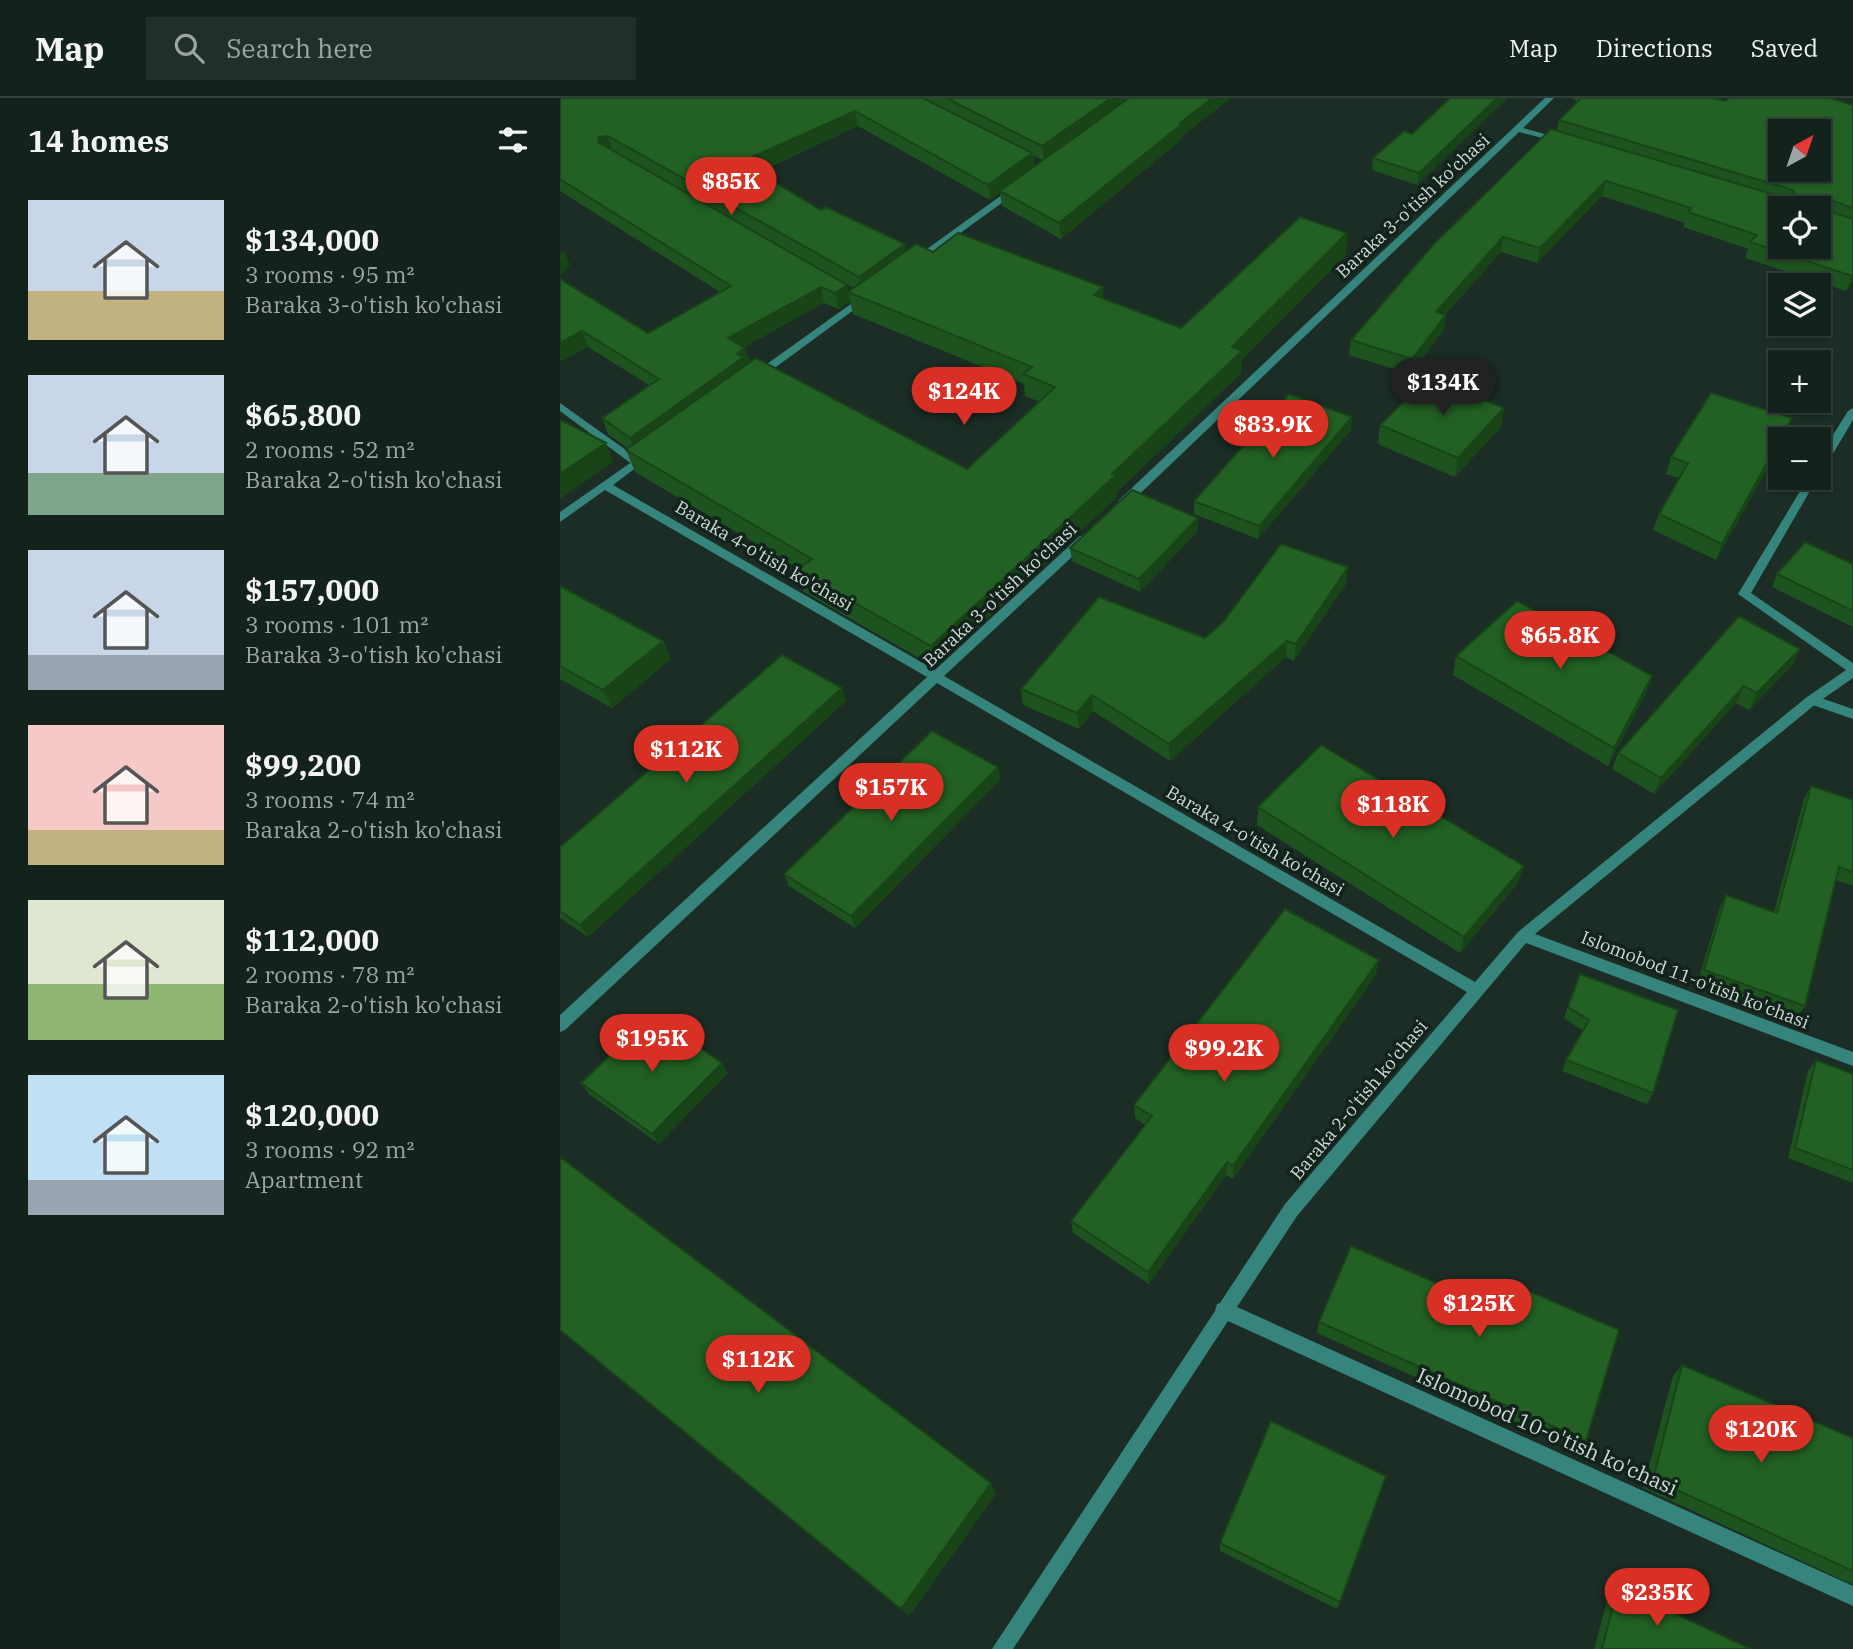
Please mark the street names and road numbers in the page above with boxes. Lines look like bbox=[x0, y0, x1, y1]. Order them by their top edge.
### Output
street label: Baraka 3-o'tish ko'chasi bbox=[1331, 128, 1494, 283]
street label: Baraka 4-o'tish ko'chasi bbox=[671, 495, 858, 616]
street label: Baraka 3-o'tish ko'chasi bbox=[918, 517, 1081, 672]
street label: Baraka 4-o'tish ko'chasi bbox=[1162, 780, 1349, 901]
street label: Islomobod 11-o'tish ko'chasi bbox=[1578, 925, 1813, 1034]
street label: Baraka 2-o'tish ko'chasi bbox=[1285, 1015, 1432, 1184]
street label: Islomobod 10-o'tish ko'chasi bbox=[1413, 1361, 1682, 1501]

